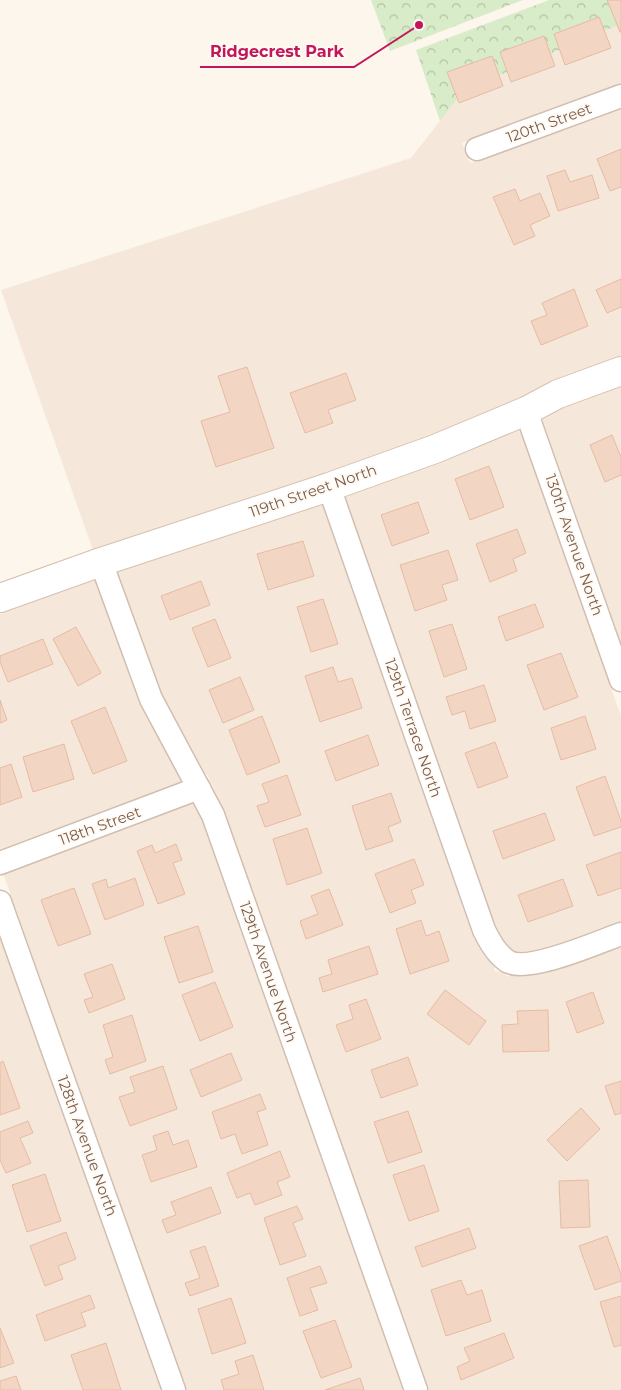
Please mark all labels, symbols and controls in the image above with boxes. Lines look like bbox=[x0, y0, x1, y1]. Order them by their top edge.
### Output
callout: Ridgecrest Park bbox=[200, 36, 354, 67]
text: Ridgecrest Park bbox=[210, 42, 344, 61]
street label: 120th Street bbox=[504, 98, 594, 147]
street label: 119th Street North bbox=[247, 460, 379, 521]
street label: 130th Avenue North bbox=[541, 471, 608, 618]
street label: 129th Terrace North bbox=[381, 656, 446, 800]
street label: 118th Street bbox=[56, 802, 143, 849]
street label: 129th Avenue North bbox=[235, 899, 302, 1045]
street label: 128th Avenue North bbox=[53, 1073, 122, 1219]

